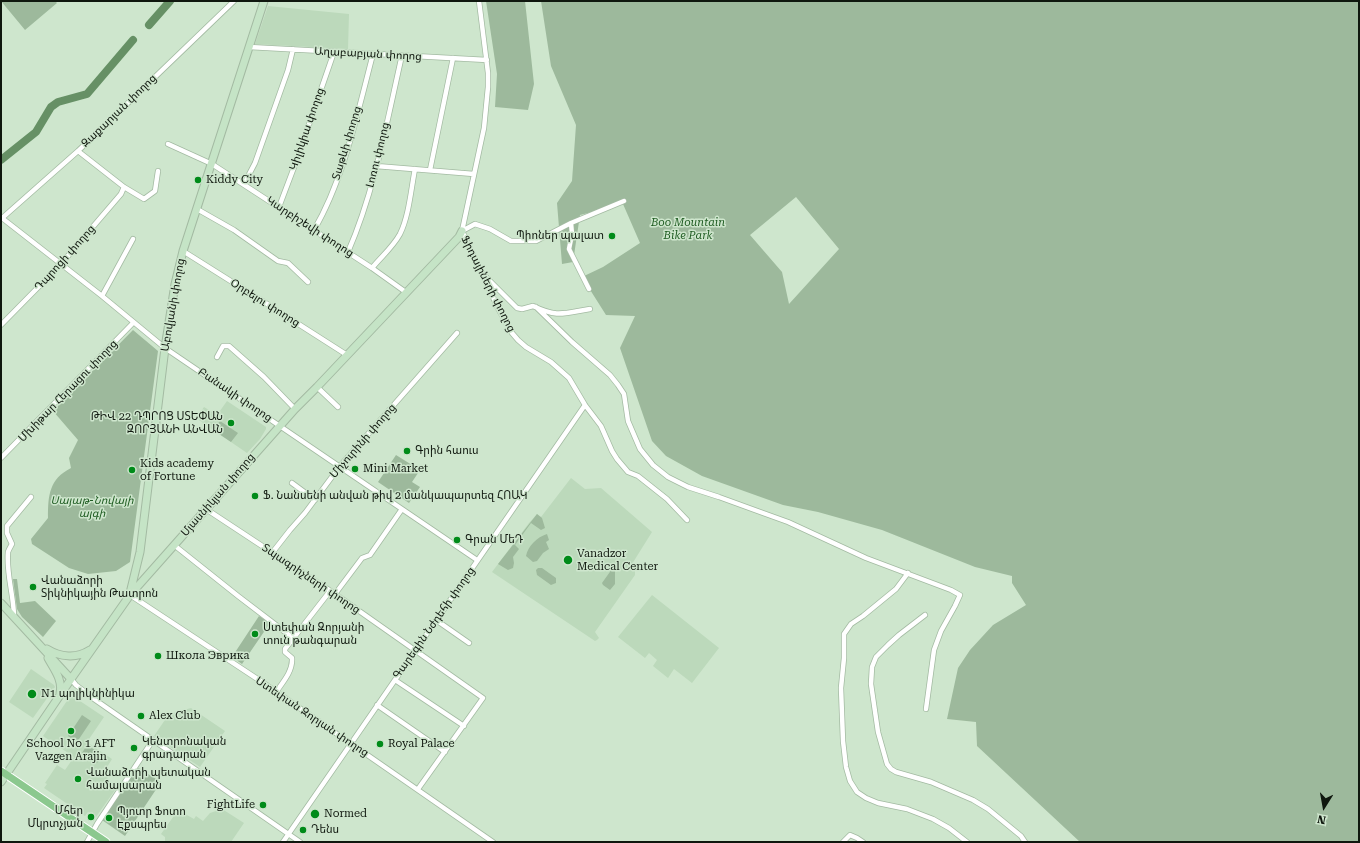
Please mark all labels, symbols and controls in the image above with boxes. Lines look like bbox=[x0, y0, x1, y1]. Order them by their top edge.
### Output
street label: Աղաբաբյան փողոց bbox=[314, 45, 422, 63]
street label: Զաքարյան փողոց bbox=[79, 72, 159, 150]
street label: Կիլիկիա փողոց bbox=[287, 86, 327, 172]
street label: Տաթևի փողոց bbox=[330, 105, 364, 181]
street label: Լոռու փողոց bbox=[364, 121, 392, 189]
place label: Kiddy City bbox=[206, 173, 263, 187]
marker: Kiddy City bbox=[193, 175, 203, 185]
street label: Կարբիշեվի փողոց bbox=[264, 194, 356, 260]
park label: Boo Mountain Bike Park bbox=[651, 216, 725, 242]
street label: Դպրոցի փողոց bbox=[32, 222, 98, 294]
place label: Պիոներ պալատ bbox=[516, 229, 604, 243]
marker: Պիոներ պալատ bbox=[607, 231, 617, 241]
street label: Ֆիդայիների փողոց bbox=[458, 234, 518, 334]
street label: Աբովյանի փողոց bbox=[158, 257, 188, 353]
street label: Օրբելու փողոց bbox=[228, 276, 302, 330]
street label: Մխիթար Հերացու փողոց bbox=[16, 337, 120, 445]
street label: Բանակի փողոց bbox=[195, 365, 275, 425]
street label: Միչուրինի փողոց bbox=[327, 401, 399, 481]
place label: ԹԻՎ 22 ԴՊՐՈՑ ՍՏԵՓԱՆ ԶՈՐՅԱՆԻ ԱՆՎԱՆ bbox=[91, 410, 223, 436]
marker: ԹԻՎ 22 ԴՊՐՈՑ ՍՏԵՓԱՆ ԶՈՐՅԱՆԻ ԱՆՎԱՆ bbox=[226, 418, 236, 428]
place label: Գրին հաուս bbox=[415, 444, 479, 458]
marker: Գրին հաուս bbox=[402, 446, 412, 456]
street label: Մյասնիկյան փողոց bbox=[178, 451, 258, 539]
place label: Kids academy of Fortune bbox=[140, 457, 214, 483]
place label: Mini Market bbox=[363, 462, 428, 476]
marker: Mini Market bbox=[350, 464, 360, 474]
marker: Kids academy of Fortune bbox=[127, 465, 137, 475]
place label: Ֆ. Նանսենի անվան թիվ 2 մանկապարտեզ ՀՈԱԿ bbox=[263, 489, 527, 503]
marker: Ֆ. Նանսենի անվան թիվ 2 մանկապարտեզ ՀՈԱԿ bbox=[250, 491, 260, 501]
park label: Սայաթ-Նովայի այգի bbox=[51, 494, 133, 520]
place label: Գրան ՄեԴ bbox=[465, 533, 523, 547]
marker: Գրան ՄեԴ bbox=[452, 535, 462, 545]
street label: Տպագրիչների փողոց bbox=[259, 541, 363, 617]
place label: Vanadzor Medical Center bbox=[577, 547, 658, 573]
marker: Vanadzor Medical Center bbox=[562, 554, 574, 566]
street label: Գարեգին Նժդեհի փողոց bbox=[390, 564, 478, 682]
place label: Վանաձորի Տիկնիկային Թատրոն bbox=[41, 574, 158, 600]
marker: Վանաձորի Տիկնիկային Թատրոն bbox=[28, 582, 38, 592]
place label: Ստեփան Զորյանի տուն թանգարան bbox=[263, 621, 364, 647]
marker: Ստեփան Զորյանի տուն թանգարան bbox=[250, 629, 260, 639]
place label: Школа Эврика bbox=[166, 649, 249, 663]
marker: Школа Эврика bbox=[153, 651, 163, 661]
street label: Ստեփան Զորյան փողոց bbox=[253, 674, 371, 760]
place label: N1 պոլիկնինիկա bbox=[41, 687, 135, 701]
marker: N1 պոլիկնինիկա bbox=[26, 688, 38, 700]
place label: Alex Club bbox=[149, 709, 201, 723]
marker: Alex Club bbox=[136, 711, 146, 721]
marker: School No 1 AFT Vazgen Arajin bbox=[66, 726, 76, 736]
place label: Կենտրոնական գրադարան bbox=[142, 735, 226, 761]
place label: School No 1 AFT Vazgen Arajin bbox=[27, 737, 115, 763]
place label: Royal Palace bbox=[388, 737, 455, 751]
marker: Royal Palace bbox=[375, 739, 385, 749]
marker: Կենտրոնական գրադարան bbox=[129, 743, 139, 753]
place label: Վանաձորի պետական համալսարան bbox=[86, 766, 211, 792]
marker: Վանաձորի պետական համալսարան bbox=[73, 774, 83, 784]
north arrow bbox=[1304, 787, 1344, 827]
place label: FightLife bbox=[207, 798, 255, 812]
marker: FightLife bbox=[258, 800, 268, 810]
place label: Մհեր Մկրտչյան bbox=[27, 804, 83, 830]
place label: Պյոտր Ֆոտո Էքսպրես bbox=[117, 805, 186, 831]
place label: Normed bbox=[324, 807, 367, 821]
marker: Normed bbox=[309, 808, 321, 820]
marker: Մհեր Մկրտչյան bbox=[86, 812, 96, 822]
text: N bbox=[1316, 812, 1327, 826]
marker: Պյոտր Ֆոտո Էքսպրես bbox=[104, 813, 114, 823]
place label: Դենս bbox=[311, 823, 339, 837]
marker: Դենս bbox=[298, 825, 308, 835]

